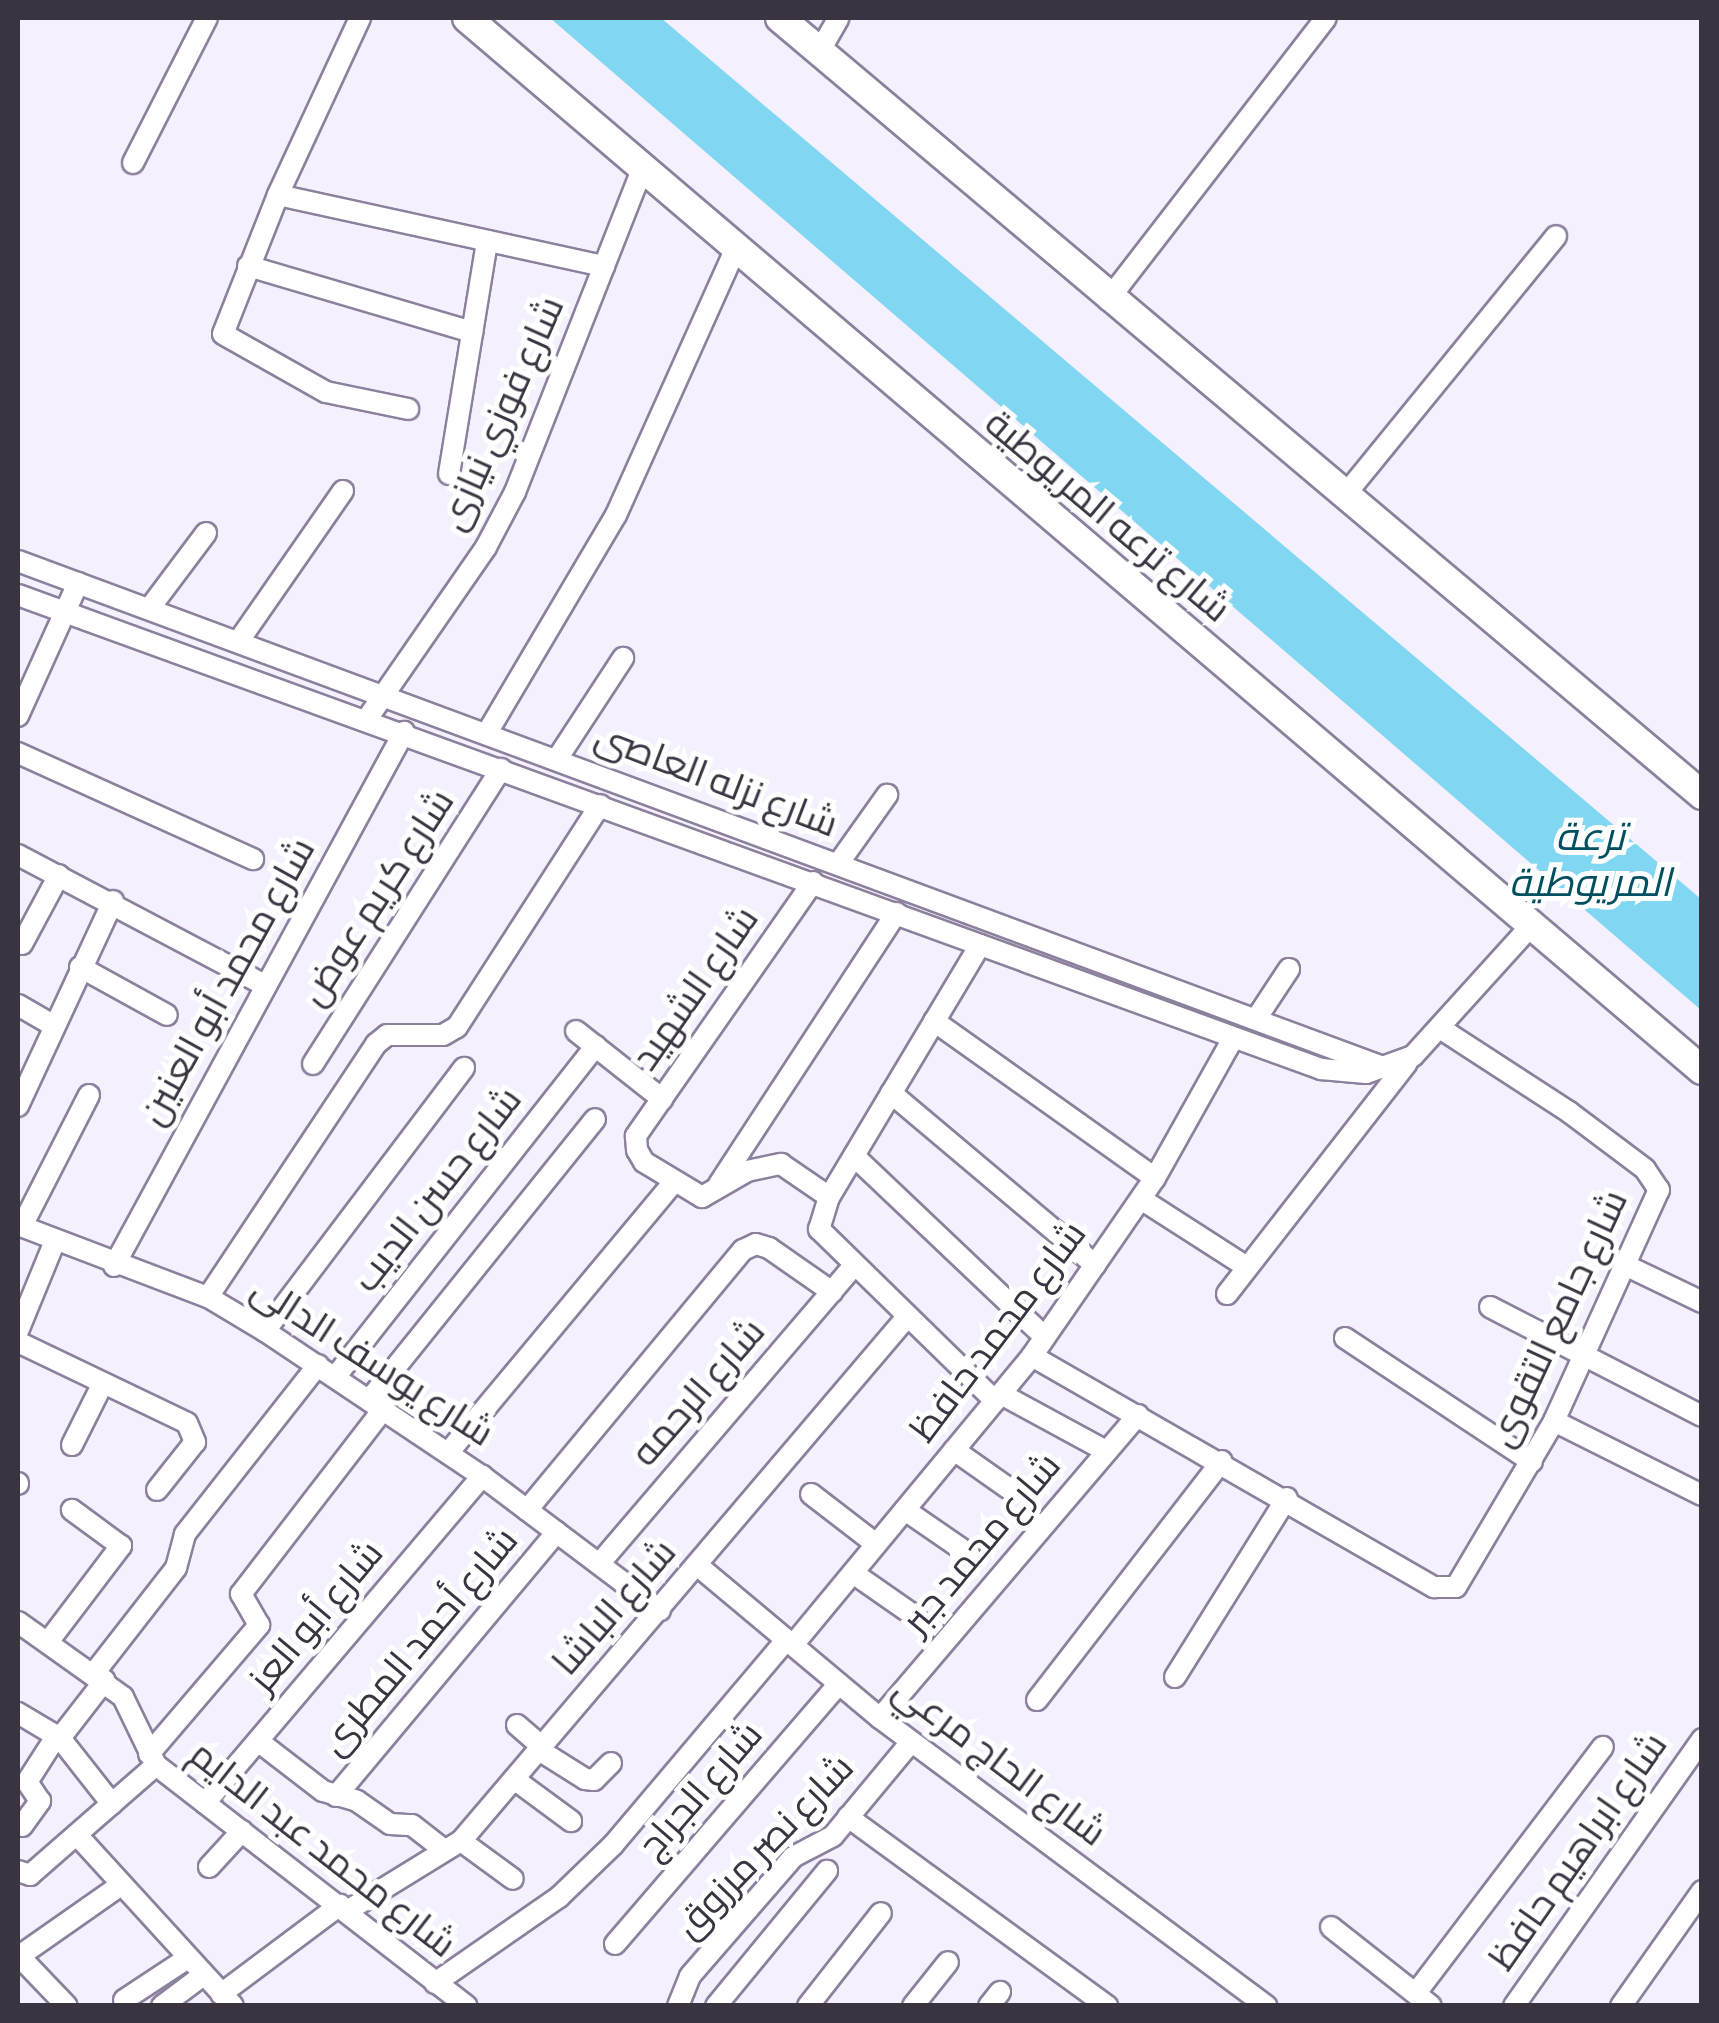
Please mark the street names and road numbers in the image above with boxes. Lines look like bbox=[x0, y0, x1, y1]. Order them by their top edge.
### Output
street label: شارع فوزي نيازى bbox=[431, 290, 575, 538]
street label: شارع ترعه المريوطية bbox=[975, 401, 1239, 633]
street label: شارع نزله العاصى bbox=[588, 714, 844, 848]
street label: شارع كريم عوض bbox=[291, 781, 465, 1015]
street label: شارع محمد أبو العنين bbox=[130, 831, 326, 1133]
street label: شارع الشهيد bbox=[623, 898, 769, 1080]
street label: شارع حسن الديب bbox=[344, 1078, 532, 1302]
street label: شارع جامع التقوى bbox=[1479, 1183, 1639, 1455]
street label: شارع محمد حافظ bbox=[901, 1213, 1097, 1451]
street label: شارع يوسف الدالى bbox=[242, 1267, 502, 1457]
street label: شارع الرحمه bbox=[623, 1310, 775, 1476]
street label: شارع محمد جبر bbox=[893, 1444, 1071, 1644]
street label: شارع أحمد المطرى bbox=[312, 1519, 528, 1765]
street label: شارع الباشا bbox=[544, 1531, 686, 1685]
street label: شارع أبو العز bbox=[240, 1532, 394, 1702]
street label: شارع الحاج مرعي bbox=[884, 1667, 1114, 1857]
street label: شارع الجراج bbox=[629, 1713, 773, 1869]
street label: شارع ابراهيم حافظ bbox=[1480, 1724, 1678, 1980]
street label: شارع محمد عبد الدايم bbox=[180, 1732, 464, 1968]
street label: شارع نصر مرزوق bbox=[666, 1746, 864, 1948]

